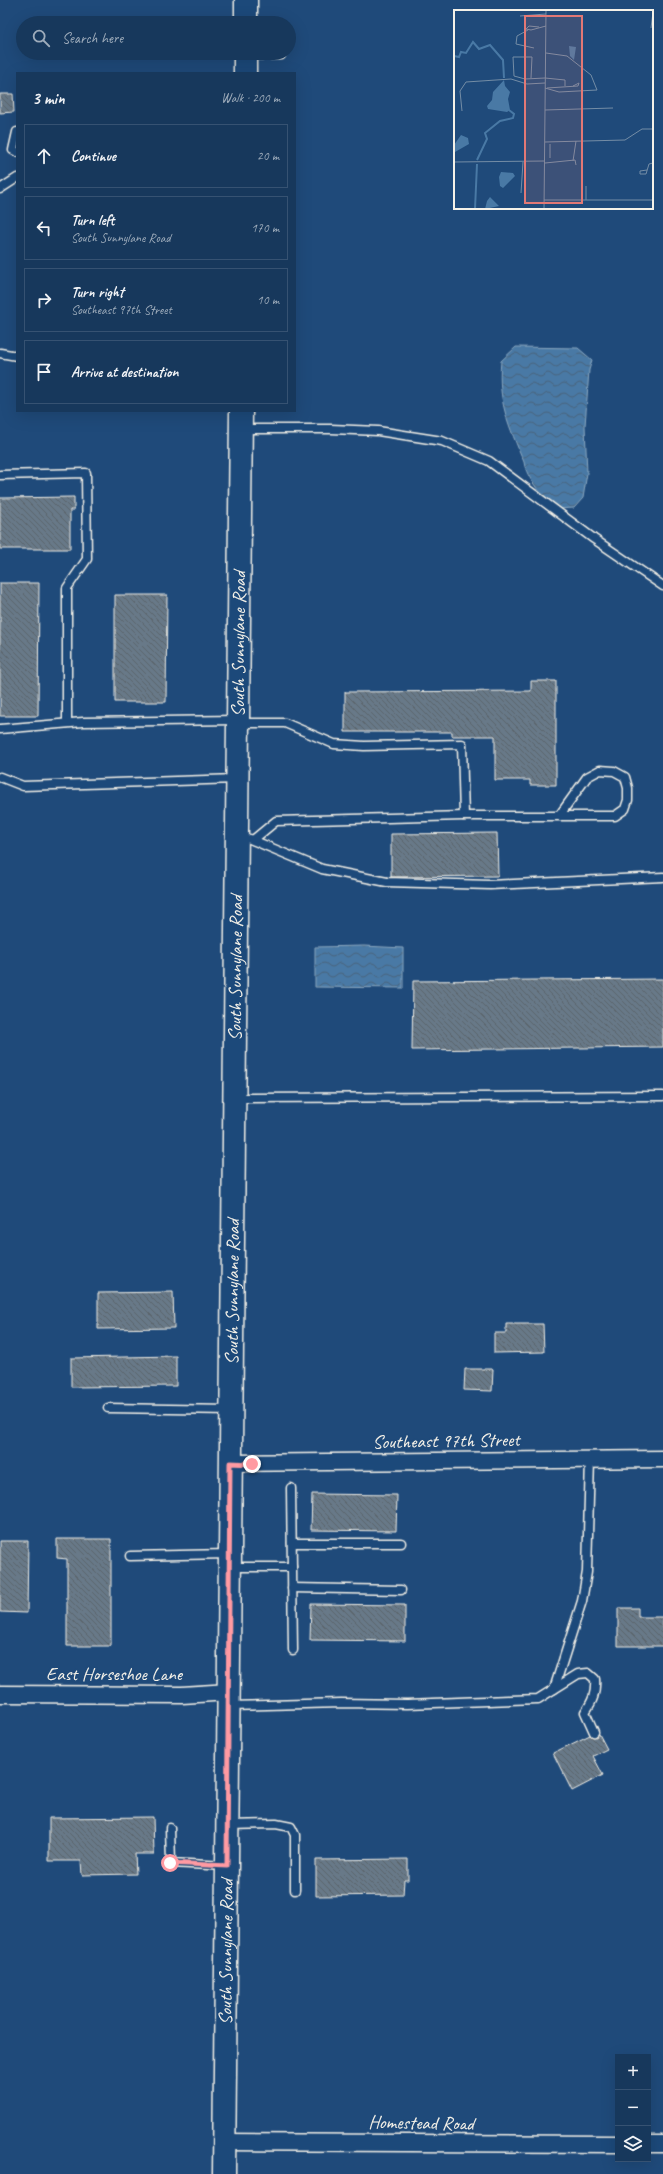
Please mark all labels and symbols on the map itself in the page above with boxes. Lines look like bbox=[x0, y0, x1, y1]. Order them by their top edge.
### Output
inset map bbox=[454, 10, 653, 209]
street label: South Sunnylane Road bbox=[226, 568, 251, 717]
street label: South Sunnylane Road bbox=[223, 892, 248, 1041]
street label: South Sunnylane Road bbox=[220, 1216, 245, 1365]
street label: Southeast 97th Street bbox=[372, 1428, 521, 1454]
route end bbox=[243, 1455, 261, 1473]
street label: East Horseshoe Lane bbox=[46, 1662, 184, 1686]
route start bbox=[161, 1854, 179, 1872]
street label: South Sunnylane Road bbox=[213, 1876, 239, 2025]
street label: Homestead Road bbox=[368, 2110, 477, 2136]

